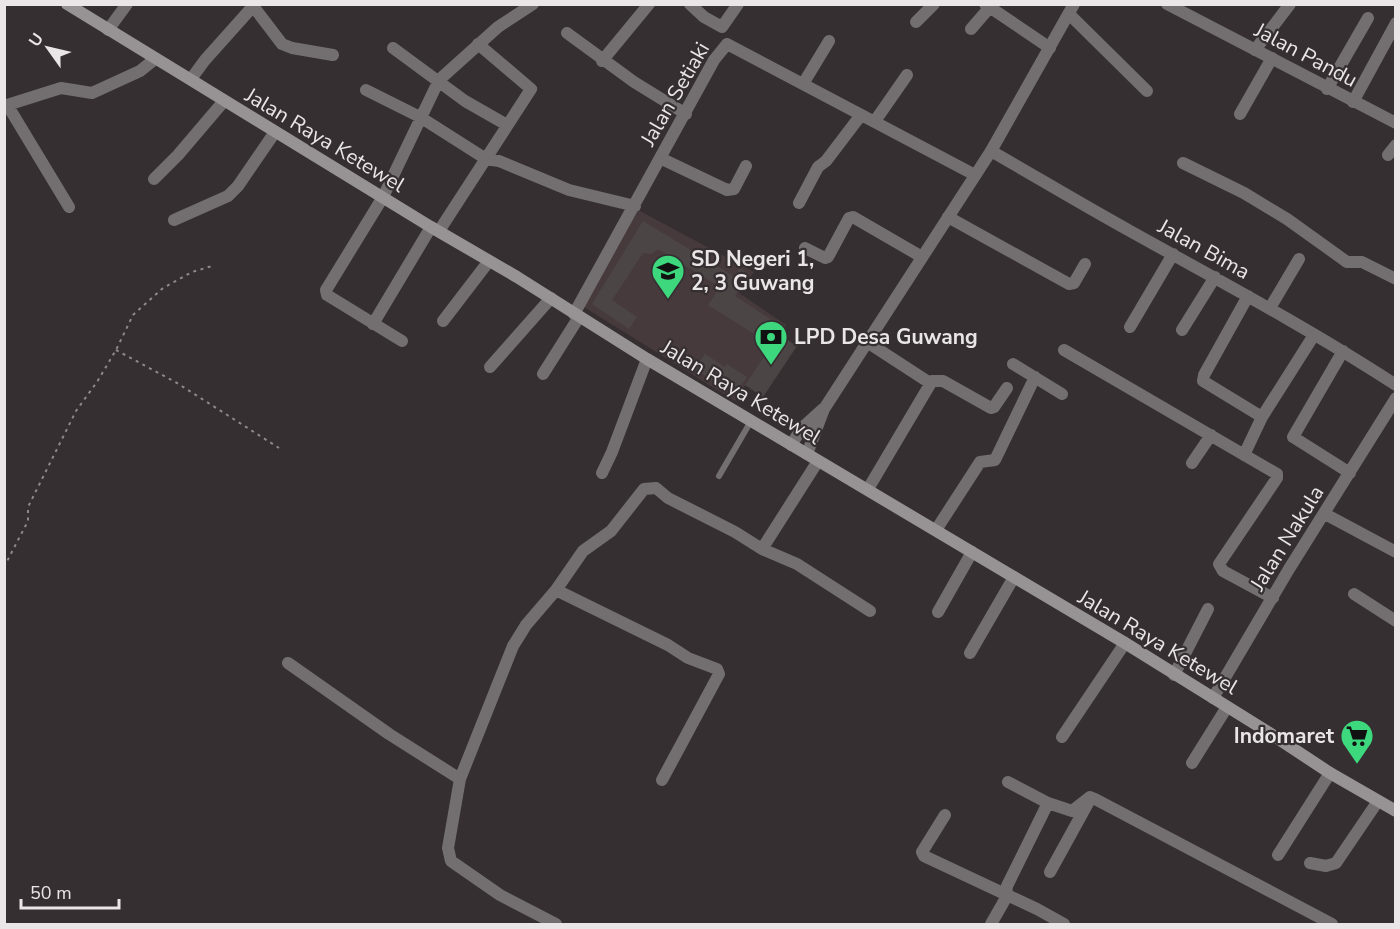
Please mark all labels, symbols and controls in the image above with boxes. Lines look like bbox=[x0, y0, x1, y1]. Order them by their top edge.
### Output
street label: Jalan Pandu bbox=[1249, 16, 1362, 94]
north arrow bbox=[18, 18, 78, 78]
text: U bbox=[24, 29, 49, 51]
street label: Jalan Setiaki bbox=[634, 37, 716, 152]
street label: Jalan Raya Ketewel bbox=[239, 81, 411, 199]
street label: Jalan Bima bbox=[1152, 212, 1255, 286]
place label: SD Negeri 1, 2, 3 Guwang bbox=[691, 245, 815, 297]
school or university icon: SD Negeri 1, 2, 3 Guwang bbox=[650, 253, 686, 300]
bank icon: LPD Desa Guwang bbox=[753, 319, 789, 366]
place label: LPD Desa Guwang bbox=[794, 323, 978, 351]
street label: Jalan Raya Ketewel bbox=[655, 333, 827, 451]
street label: Jalan Nakula bbox=[1243, 480, 1330, 597]
street label: Jalan Raya Ketewel bbox=[1072, 583, 1244, 701]
supermarket icon: Indomaret bbox=[1339, 718, 1375, 765]
place label: Indomaret bbox=[1234, 722, 1335, 750]
scale bar bbox=[21, 872, 118, 910]
text: 50 m bbox=[30, 881, 72, 905]

